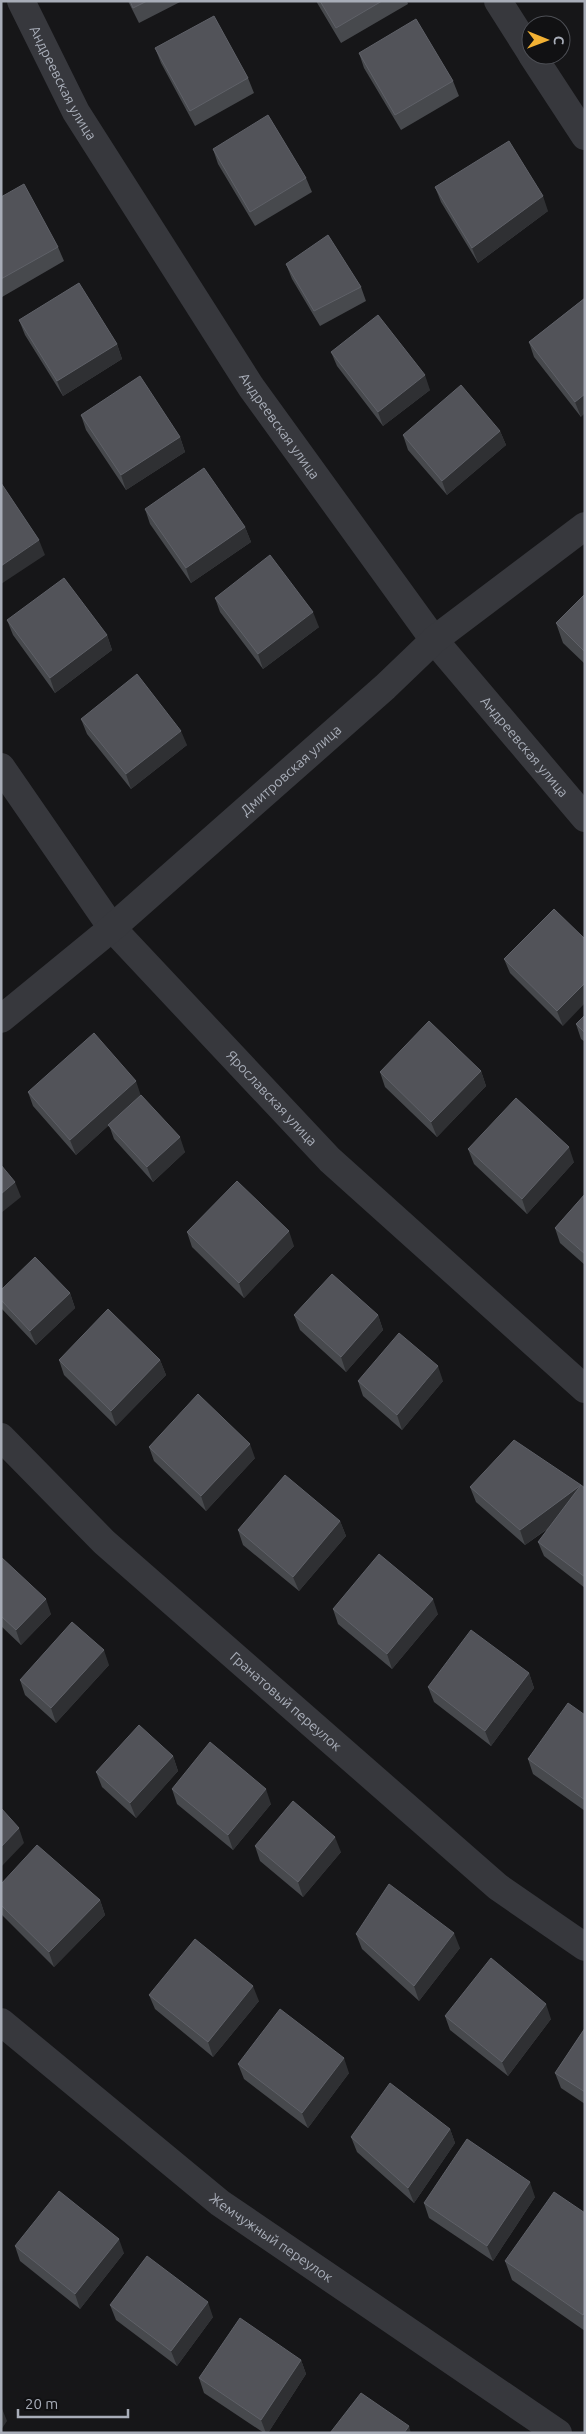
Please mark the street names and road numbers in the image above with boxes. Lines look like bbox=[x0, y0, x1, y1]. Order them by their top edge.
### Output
street label: Андреевская улица bbox=[26, 23, 100, 143]
street label: Андреевская улица bbox=[236, 370, 323, 482]
street label: Андреевская улица bbox=[477, 693, 572, 800]
street label: Дмитровская улица bbox=[237, 722, 344, 819]
street label: Ярославская улица bbox=[223, 1047, 321, 1149]
street label: Гранатовый переулок bbox=[227, 1648, 345, 1754]
street label: Жемчужный переулок bbox=[206, 2190, 336, 2286]

